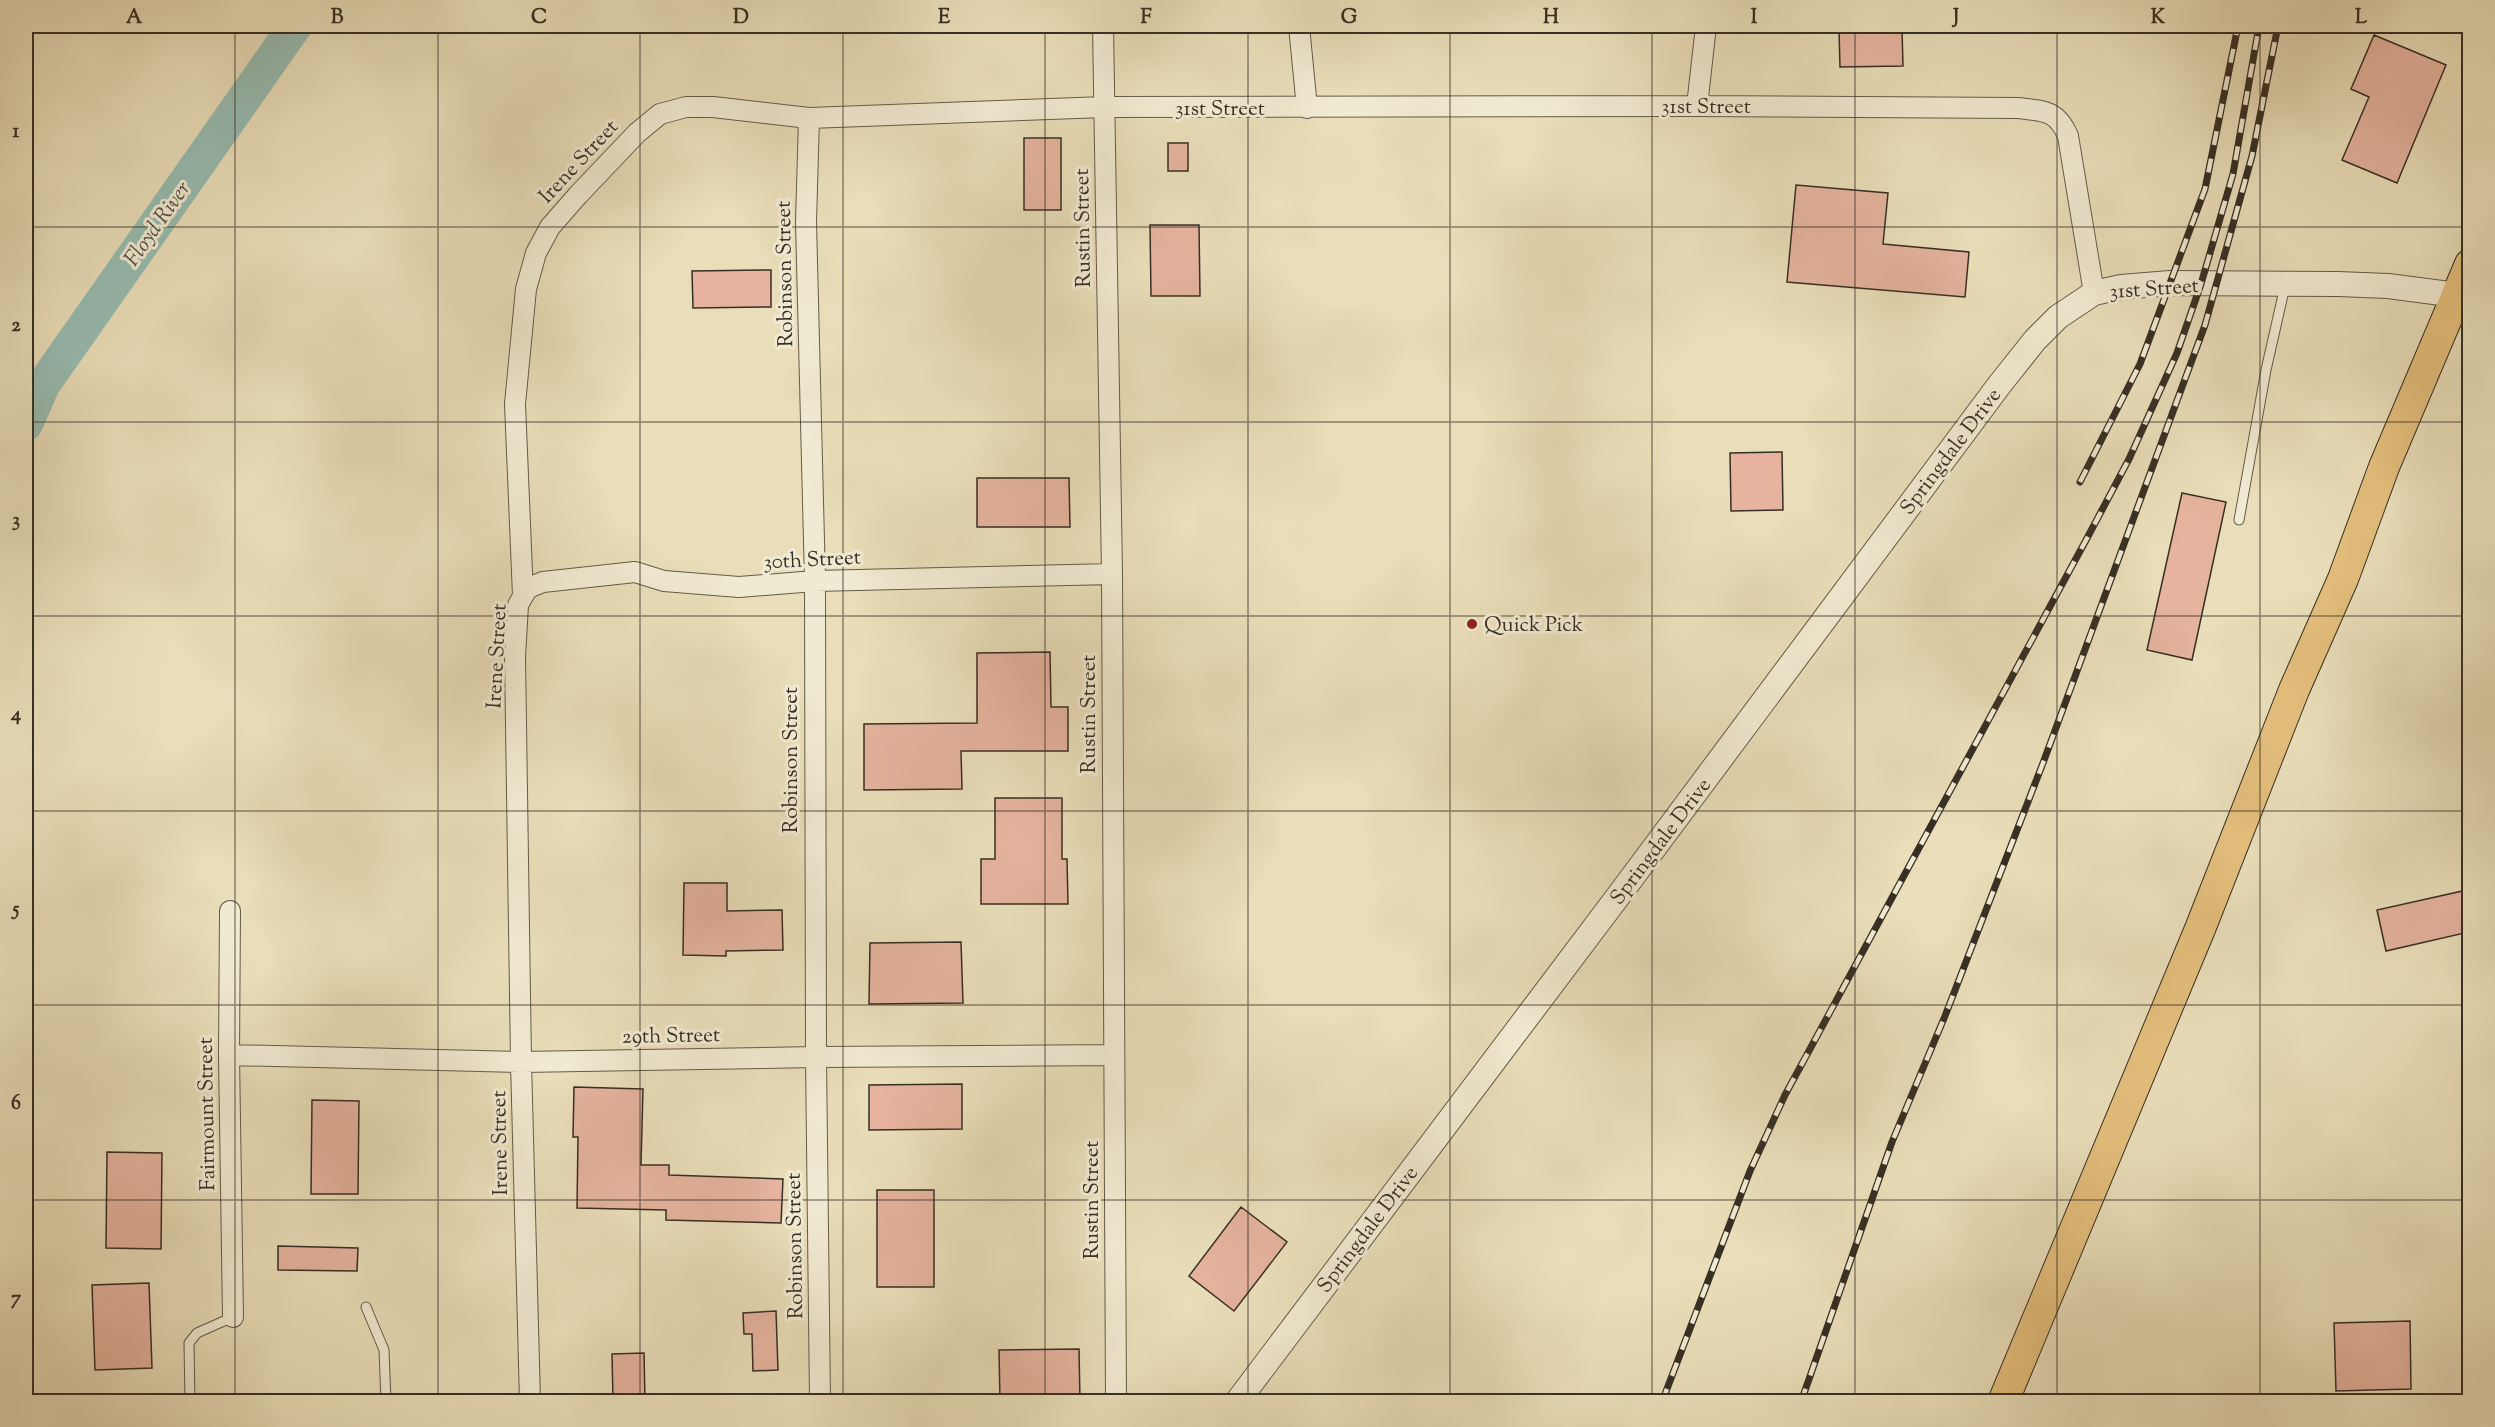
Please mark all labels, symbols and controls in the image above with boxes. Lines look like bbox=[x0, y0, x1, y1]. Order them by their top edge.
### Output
text: A bbox=[126, 4, 143, 33]
text: B bbox=[331, 4, 344, 33]
text: C bbox=[531, 4, 547, 33]
text: D bbox=[733, 4, 749, 33]
text: E bbox=[938, 4, 951, 33]
text: F bbox=[1140, 4, 1152, 33]
text: G bbox=[1341, 4, 1358, 33]
text: H bbox=[1543, 4, 1559, 33]
text: I bbox=[1751, 4, 1758, 33]
text: J bbox=[1951, 4, 1959, 33]
text: K bbox=[2151, 4, 2166, 33]
text: L bbox=[2355, 4, 2368, 33]
street label: 31st Street bbox=[1661, 93, 1751, 123]
street label: 31st Street bbox=[1175, 95, 1265, 125]
street label: Irene Street bbox=[533, 114, 626, 211]
text: 1 bbox=[13, 118, 20, 147]
street label: Rustin Street bbox=[1068, 168, 1100, 288]
water label: Floyd River bbox=[117, 175, 200, 274]
street label: Robinson Street bbox=[770, 200, 802, 347]
street label: 31st Street bbox=[2108, 272, 2200, 308]
text: 2 bbox=[11, 312, 21, 341]
street label: Springdale Drive bbox=[1894, 382, 2009, 522]
text: 3 bbox=[12, 507, 20, 536]
street label: 30th Street bbox=[763, 543, 862, 579]
street label: Irene Street bbox=[480, 603, 516, 709]
place label: Quick Pick bbox=[1484, 611, 1584, 641]
marker: Quick Pick bbox=[1465, 617, 1479, 631]
street label: Rustin Street bbox=[1075, 654, 1105, 774]
street label: Robinson Street bbox=[777, 687, 807, 833]
text: 4 bbox=[10, 701, 21, 730]
street label: Springdale Drive bbox=[1604, 772, 1719, 912]
text: 5 bbox=[11, 896, 20, 925]
street label: 29th Street bbox=[622, 1021, 720, 1053]
street label: Fairmount Street bbox=[192, 1037, 224, 1191]
text: 6 bbox=[11, 1090, 21, 1119]
street label: Irene Street bbox=[485, 1090, 517, 1196]
street label: Rustin Street bbox=[1078, 1140, 1108, 1260]
street label: Springdale Drive bbox=[1311, 1160, 1426, 1300]
street label: Robinson Street bbox=[780, 1172, 812, 1319]
text: 7 bbox=[11, 1285, 22, 1314]

